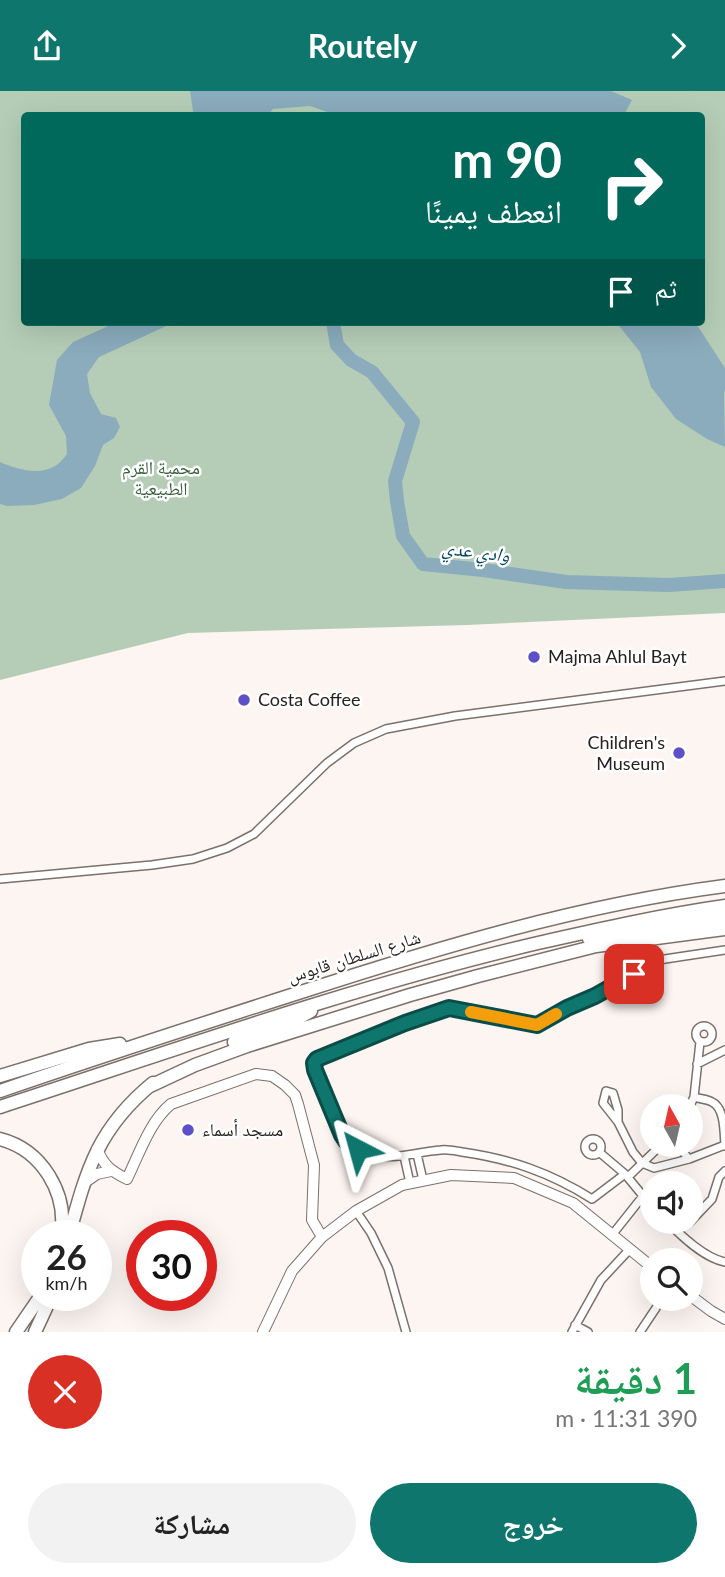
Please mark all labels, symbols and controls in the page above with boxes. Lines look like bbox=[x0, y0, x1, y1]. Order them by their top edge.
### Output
text: Routely bbox=[308, 26, 417, 65]
icon: share bbox=[28, 27, 66, 65]
icon: forward bbox=[659, 27, 697, 65]
text: 90 m bbox=[452, 130, 562, 188]
icon: right bbox=[586, 140, 677, 231]
text: انعطف يمينًا bbox=[425, 191, 562, 230]
text: ثم bbox=[654, 272, 677, 304]
icon: arrive bbox=[602, 273, 640, 311]
park label: محمية القرم الطبيعية bbox=[122, 456, 200, 500]
water label: وادي عدي bbox=[440, 535, 511, 571]
place label: Majma Ahlul Bayt bbox=[548, 645, 687, 667]
marker: Majma Ahlul Bayt bbox=[526, 649, 542, 665]
place label: Costa Coffee bbox=[258, 688, 360, 710]
marker: Costa Coffee bbox=[236, 692, 252, 708]
place label: Children's Museum bbox=[587, 731, 665, 774]
marker: Children's Museum bbox=[671, 745, 687, 761]
street label: شارع السلطان قابوس bbox=[284, 925, 423, 988]
pin bbox=[604, 944, 664, 1004]
icon: arrive bbox=[615, 955, 653, 993]
north arrow bbox=[640, 1094, 704, 1157]
map controls bbox=[640, 1094, 703, 1311]
position arrow bbox=[321, 1112, 395, 1186]
place label: مسجد أسماء bbox=[202, 1118, 283, 1140]
marker: مسجد أسماء bbox=[180, 1122, 196, 1138]
button: sound bbox=[640, 1171, 703, 1234]
speed limit sign: 30 bbox=[126, 1220, 217, 1311]
text: 26 bbox=[46, 1235, 87, 1277]
button: search bbox=[640, 1248, 703, 1311]
text: km/h bbox=[45, 1272, 88, 1294]
text: 1 دقيقة bbox=[574, 1353, 697, 1403]
button: close bbox=[28, 1355, 102, 1429]
text: 390 m · 11:31 bbox=[555, 1404, 697, 1432]
button: مشاركة bbox=[28, 1483, 356, 1563]
button: خروج bbox=[370, 1483, 697, 1563]

